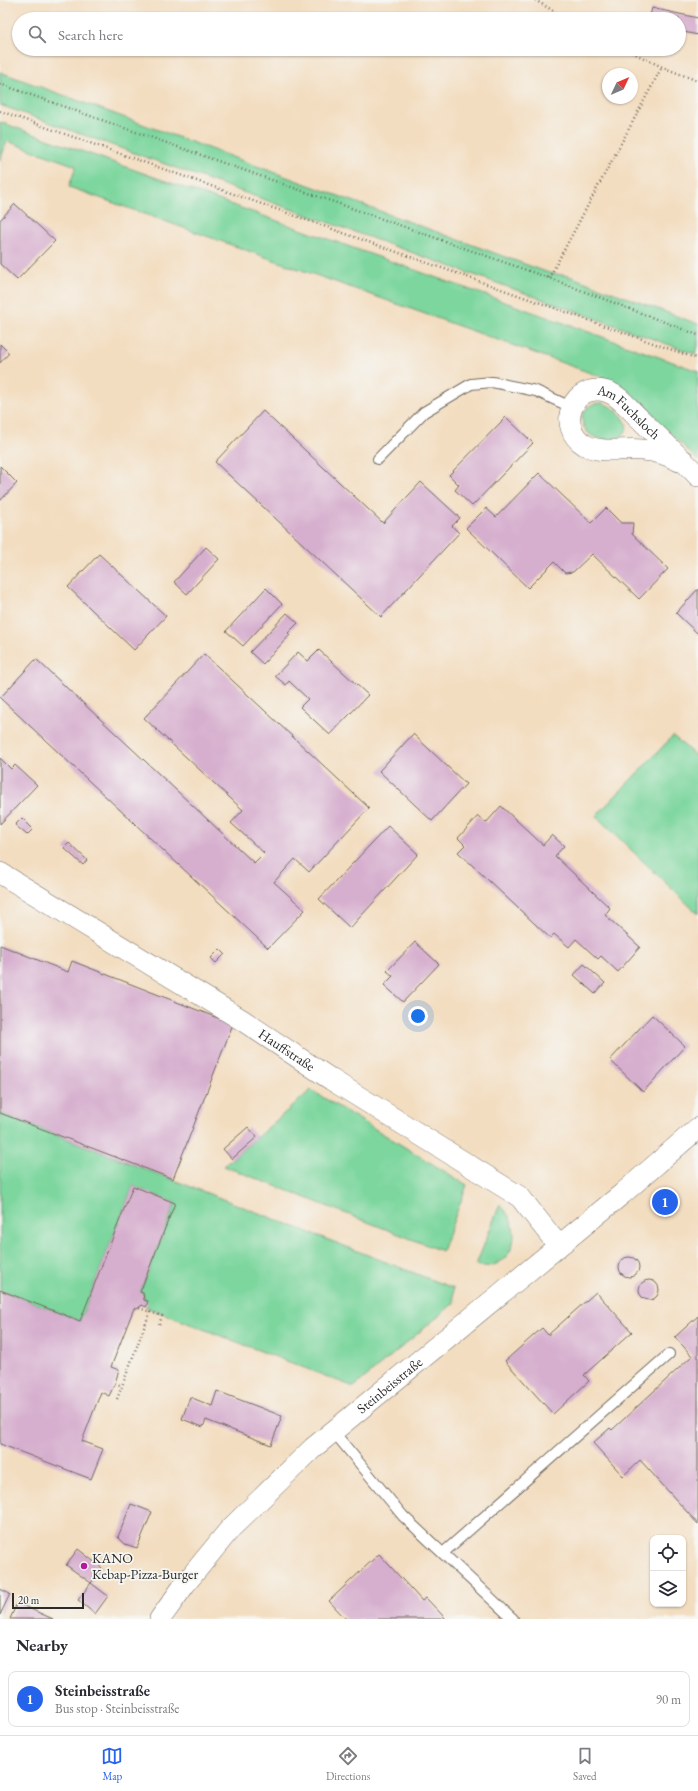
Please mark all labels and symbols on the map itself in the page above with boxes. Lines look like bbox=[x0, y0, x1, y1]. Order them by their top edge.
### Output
north arrow bbox=[602, 68, 638, 104]
street label: Am Fuchsloch bbox=[595, 381, 664, 443]
your location bbox=[408, 1006, 428, 1026]
street label: Hauffstraße bbox=[255, 1025, 319, 1075]
pin: 1 bbox=[652, 1187, 678, 1217]
street label: Steinbeisstraße bbox=[353, 1353, 426, 1417]
place label: KANO Kebap-Pizza-Burger bbox=[92, 1549, 199, 1583]
marker: KANO Kebap-Pizza-Burger bbox=[79, 1561, 89, 1571]
scale bar bbox=[12, 1591, 84, 1610]

